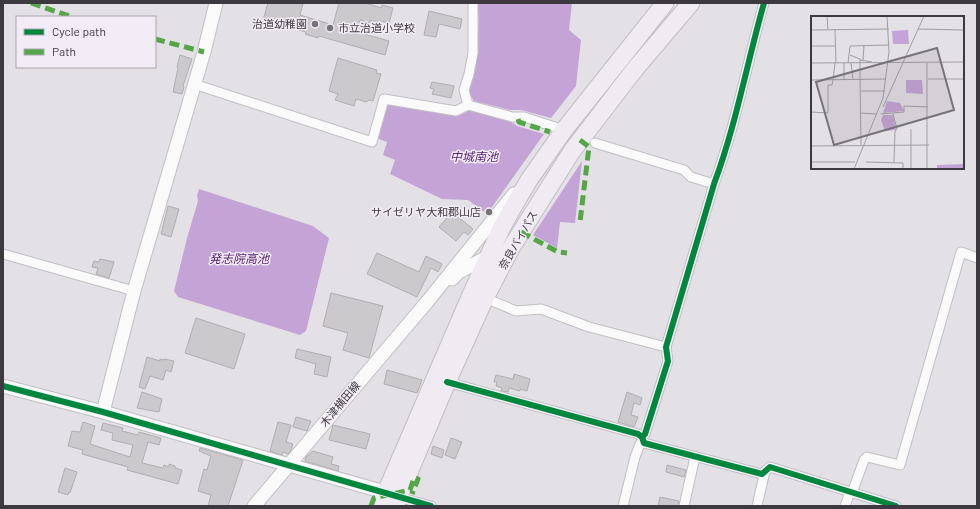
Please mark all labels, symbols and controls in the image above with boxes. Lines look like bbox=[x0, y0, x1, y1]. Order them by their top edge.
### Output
legend bbox=[16, 16, 156, 68]
inset map bbox=[811, 16, 964, 169]
place label: 治道幼稚園 bbox=[252, 17, 307, 30]
marker: 治道幼稚園 bbox=[310, 19, 320, 29]
place label: 市立治道小学校 bbox=[338, 21, 415, 34]
marker: 市立治道小学校 bbox=[325, 23, 335, 33]
text: Cycle path bbox=[52, 24, 106, 38]
text: Path bbox=[52, 44, 76, 58]
water label: 中城南池 bbox=[450, 149, 499, 163]
place label: サイゼリヤ大和郡山店 bbox=[371, 205, 481, 218]
marker: サイゼリヤ大和郡山店 bbox=[484, 207, 494, 217]
street label: 奈良バイパス bbox=[495, 208, 540, 271]
water label: 発志院高池 bbox=[209, 251, 270, 265]
street label: 木津横田線 bbox=[317, 378, 362, 429]

